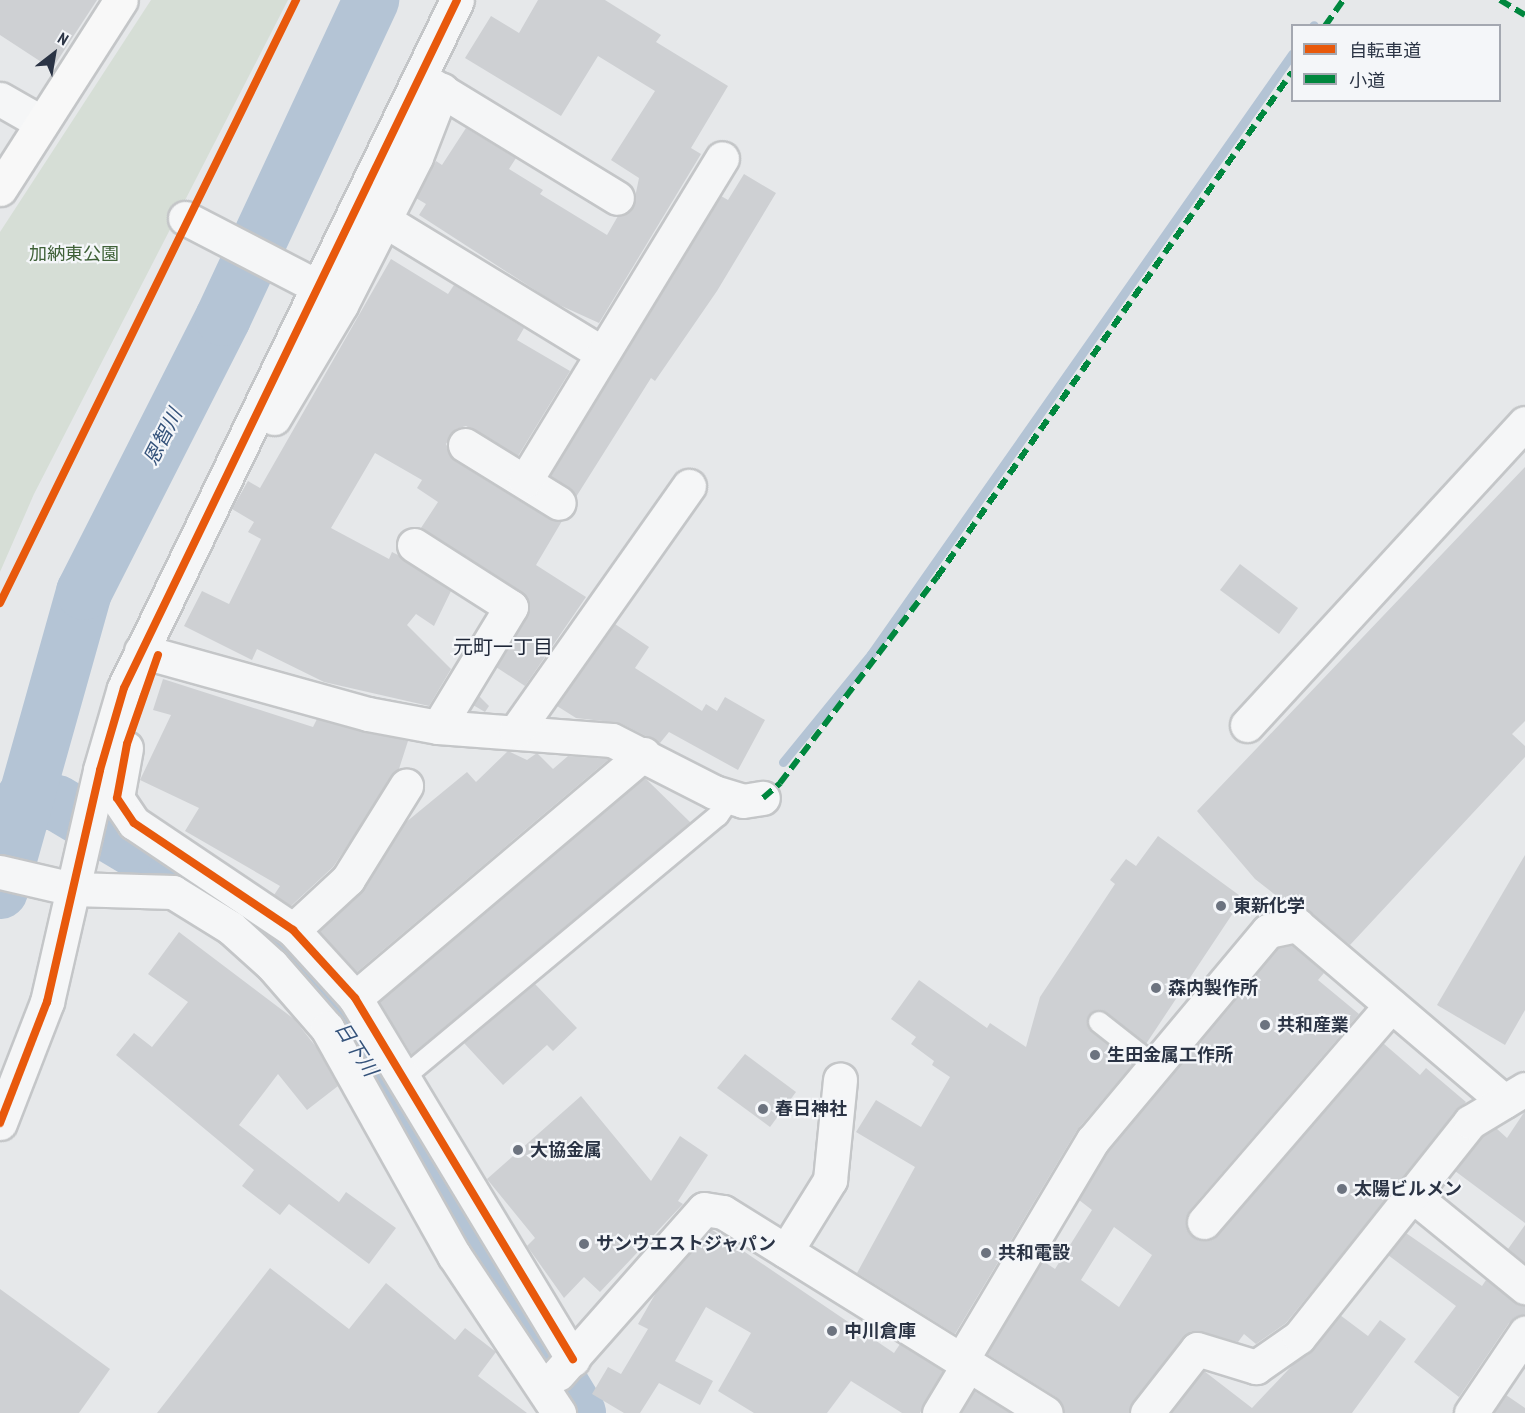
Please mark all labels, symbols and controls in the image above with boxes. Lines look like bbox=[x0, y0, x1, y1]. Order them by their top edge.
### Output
north arrow bbox=[24, 24, 84, 84]
legend bbox=[1291, 24, 1501, 102]
text: N bbox=[54, 28, 72, 49]
text: 自転車道 bbox=[1349, 39, 1421, 62]
text: 小道 bbox=[1349, 69, 1385, 92]
park label: 加納東公園 bbox=[29, 243, 119, 265]
water label: 恩智川 bbox=[139, 405, 187, 469]
district label: 元町一丁目 bbox=[453, 635, 553, 659]
place label: 東新化学 bbox=[1233, 895, 1305, 917]
marker: 東新化学 bbox=[1214, 899, 1228, 913]
place label: 森内製作所 bbox=[1168, 977, 1258, 999]
marker: 森内製作所 bbox=[1149, 981, 1163, 995]
place label: 共和産業 bbox=[1277, 1014, 1349, 1036]
water label: 日下川 bbox=[330, 1017, 382, 1081]
marker: 共和産業 bbox=[1258, 1018, 1272, 1032]
place label: 生田金属工作所 bbox=[1107, 1044, 1233, 1066]
marker: 生田金属工作所 bbox=[1088, 1048, 1102, 1062]
place label: 春日神社 bbox=[775, 1098, 847, 1120]
marker: 春日神社 bbox=[756, 1102, 770, 1116]
place label: 大協金属 bbox=[530, 1139, 602, 1161]
marker: 大協金属 bbox=[511, 1143, 525, 1157]
place label: 太陽ビルメン bbox=[1354, 1178, 1462, 1200]
marker: 太陽ビルメン bbox=[1335, 1182, 1349, 1196]
place label: サンウエストジャパン bbox=[596, 1233, 776, 1255]
marker: サンウエストジャパン bbox=[577, 1237, 591, 1251]
place label: 共和電設 bbox=[998, 1242, 1070, 1264]
marker: 共和電設 bbox=[979, 1246, 993, 1260]
place label: 中川倉庫 bbox=[844, 1320, 916, 1342]
marker: 中川倉庫 bbox=[825, 1324, 839, 1338]

